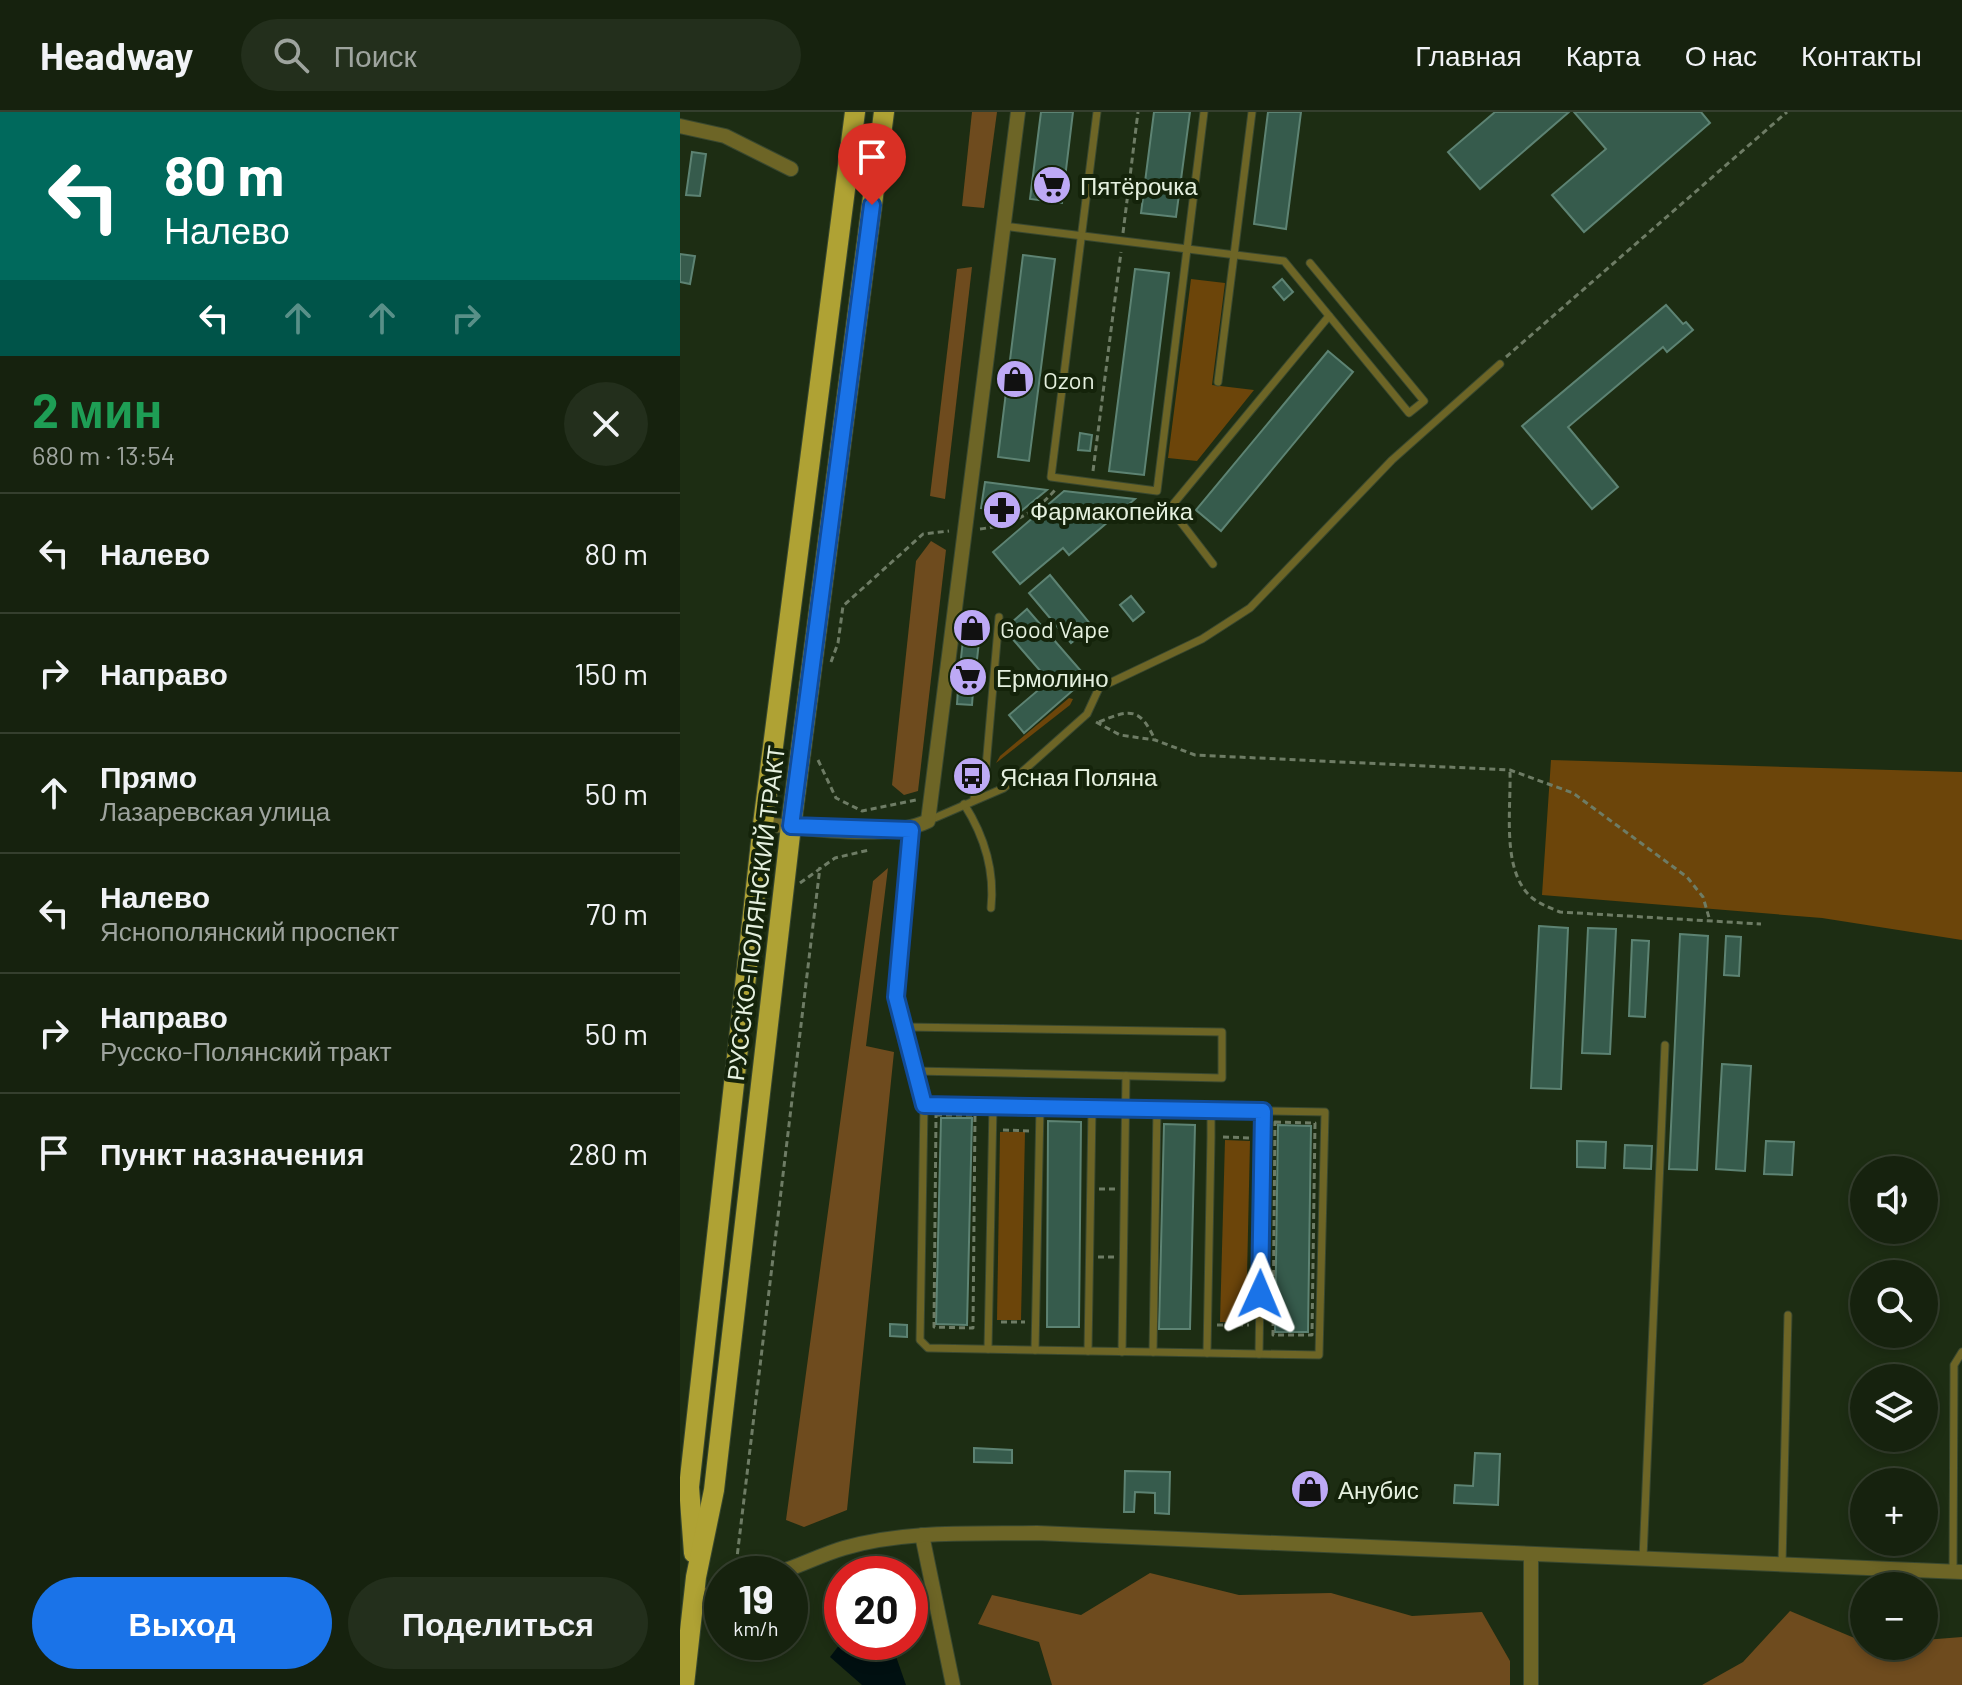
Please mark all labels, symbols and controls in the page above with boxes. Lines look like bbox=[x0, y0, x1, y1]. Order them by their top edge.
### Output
search box bbox=[241, 19, 801, 91]
text: Headway bbox=[40, 32, 193, 78]
icon: search bbox=[269, 33, 313, 77]
text: Поиск bbox=[333, 37, 417, 73]
text: Главная bbox=[1415, 38, 1522, 72]
text: Карта bbox=[1566, 38, 1641, 72]
text: О нас bbox=[1685, 38, 1757, 72]
text: Контакты bbox=[1801, 38, 1922, 72]
pin bbox=[838, 123, 906, 205]
icon: arrive bbox=[850, 135, 894, 179]
text: 80 m bbox=[164, 140, 284, 207]
icon: left bbox=[32, 144, 136, 248]
supermarket icon: Пятёрочка bbox=[1031, 164, 1073, 206]
place label: Пятёрочка bbox=[1080, 171, 1198, 200]
text: Налево bbox=[164, 208, 290, 251]
icon: left bbox=[192, 296, 236, 340]
icon: ahead bbox=[276, 296, 320, 340]
icon: ahead bbox=[360, 296, 404, 340]
icon: right bbox=[444, 296, 488, 340]
shop icon: Ozon bbox=[994, 358, 1036, 400]
place label: Ozon bbox=[1043, 365, 1095, 394]
text: 2 мин bbox=[32, 380, 163, 438]
button: close bbox=[564, 382, 648, 466]
text: 680 m · 13:54 bbox=[32, 439, 175, 470]
pharmacy icon: Фармакопейка bbox=[981, 489, 1023, 531]
place label: Фармакопейка bbox=[1030, 496, 1194, 525]
icon: left bbox=[32, 531, 76, 575]
text: Налево bbox=[100, 535, 210, 571]
text: 80 m bbox=[585, 535, 648, 571]
shop icon: Good Vape bbox=[951, 607, 993, 649]
place label: Good Vape bbox=[1000, 614, 1110, 643]
icon: right bbox=[32, 651, 76, 695]
text: Направо bbox=[100, 655, 228, 691]
text: 150 m bbox=[574, 655, 648, 691]
supermarket icon: Ермолино bbox=[947, 656, 989, 698]
place label: Ермолино bbox=[996, 663, 1109, 692]
street label: РУССКО-ПОЛЯНСКИЙ ТРАКТ bbox=[720, 743, 790, 1082]
bus stop icon: Ясная Поляна bbox=[951, 755, 993, 797]
text: Прямо bbox=[100, 758, 197, 794]
place label: Ясная Поляна bbox=[1000, 762, 1158, 791]
icon: ahead bbox=[32, 771, 76, 815]
text: 50 m bbox=[585, 775, 648, 811]
text: Лазаревская улица bbox=[100, 795, 330, 826]
text: Налево bbox=[100, 878, 210, 914]
icon: left bbox=[32, 891, 76, 935]
text: 70 m bbox=[586, 895, 648, 931]
text: Яснополянский проспект bbox=[100, 915, 399, 946]
text: Направо bbox=[100, 998, 228, 1034]
icon: right bbox=[32, 1011, 76, 1055]
text: 50 m bbox=[585, 1015, 648, 1051]
text: Русско-Полянский тракт bbox=[100, 1035, 392, 1066]
icon: arrive bbox=[32, 1131, 76, 1175]
text: Пункт назначения bbox=[100, 1135, 364, 1171]
text: 280 m bbox=[569, 1135, 648, 1171]
map controls bbox=[1850, 1156, 1938, 1660]
button: sound bbox=[1850, 1156, 1938, 1244]
position arrow bbox=[1218, 1252, 1302, 1336]
button: search bbox=[1850, 1260, 1938, 1348]
button: layers bbox=[1850, 1364, 1938, 1452]
shop icon: Анубис bbox=[1289, 1468, 1331, 1510]
button: + bbox=[1850, 1468, 1938, 1556]
place label: Анубис bbox=[1338, 1475, 1419, 1504]
speed limit sign: 20 bbox=[824, 1556, 928, 1660]
button: − bbox=[1850, 1572, 1938, 1660]
text: 19 bbox=[738, 1574, 774, 1622]
button: Выход bbox=[32, 1577, 332, 1669]
button: Поделиться bbox=[348, 1577, 648, 1669]
text: km/h bbox=[733, 1616, 779, 1640]

